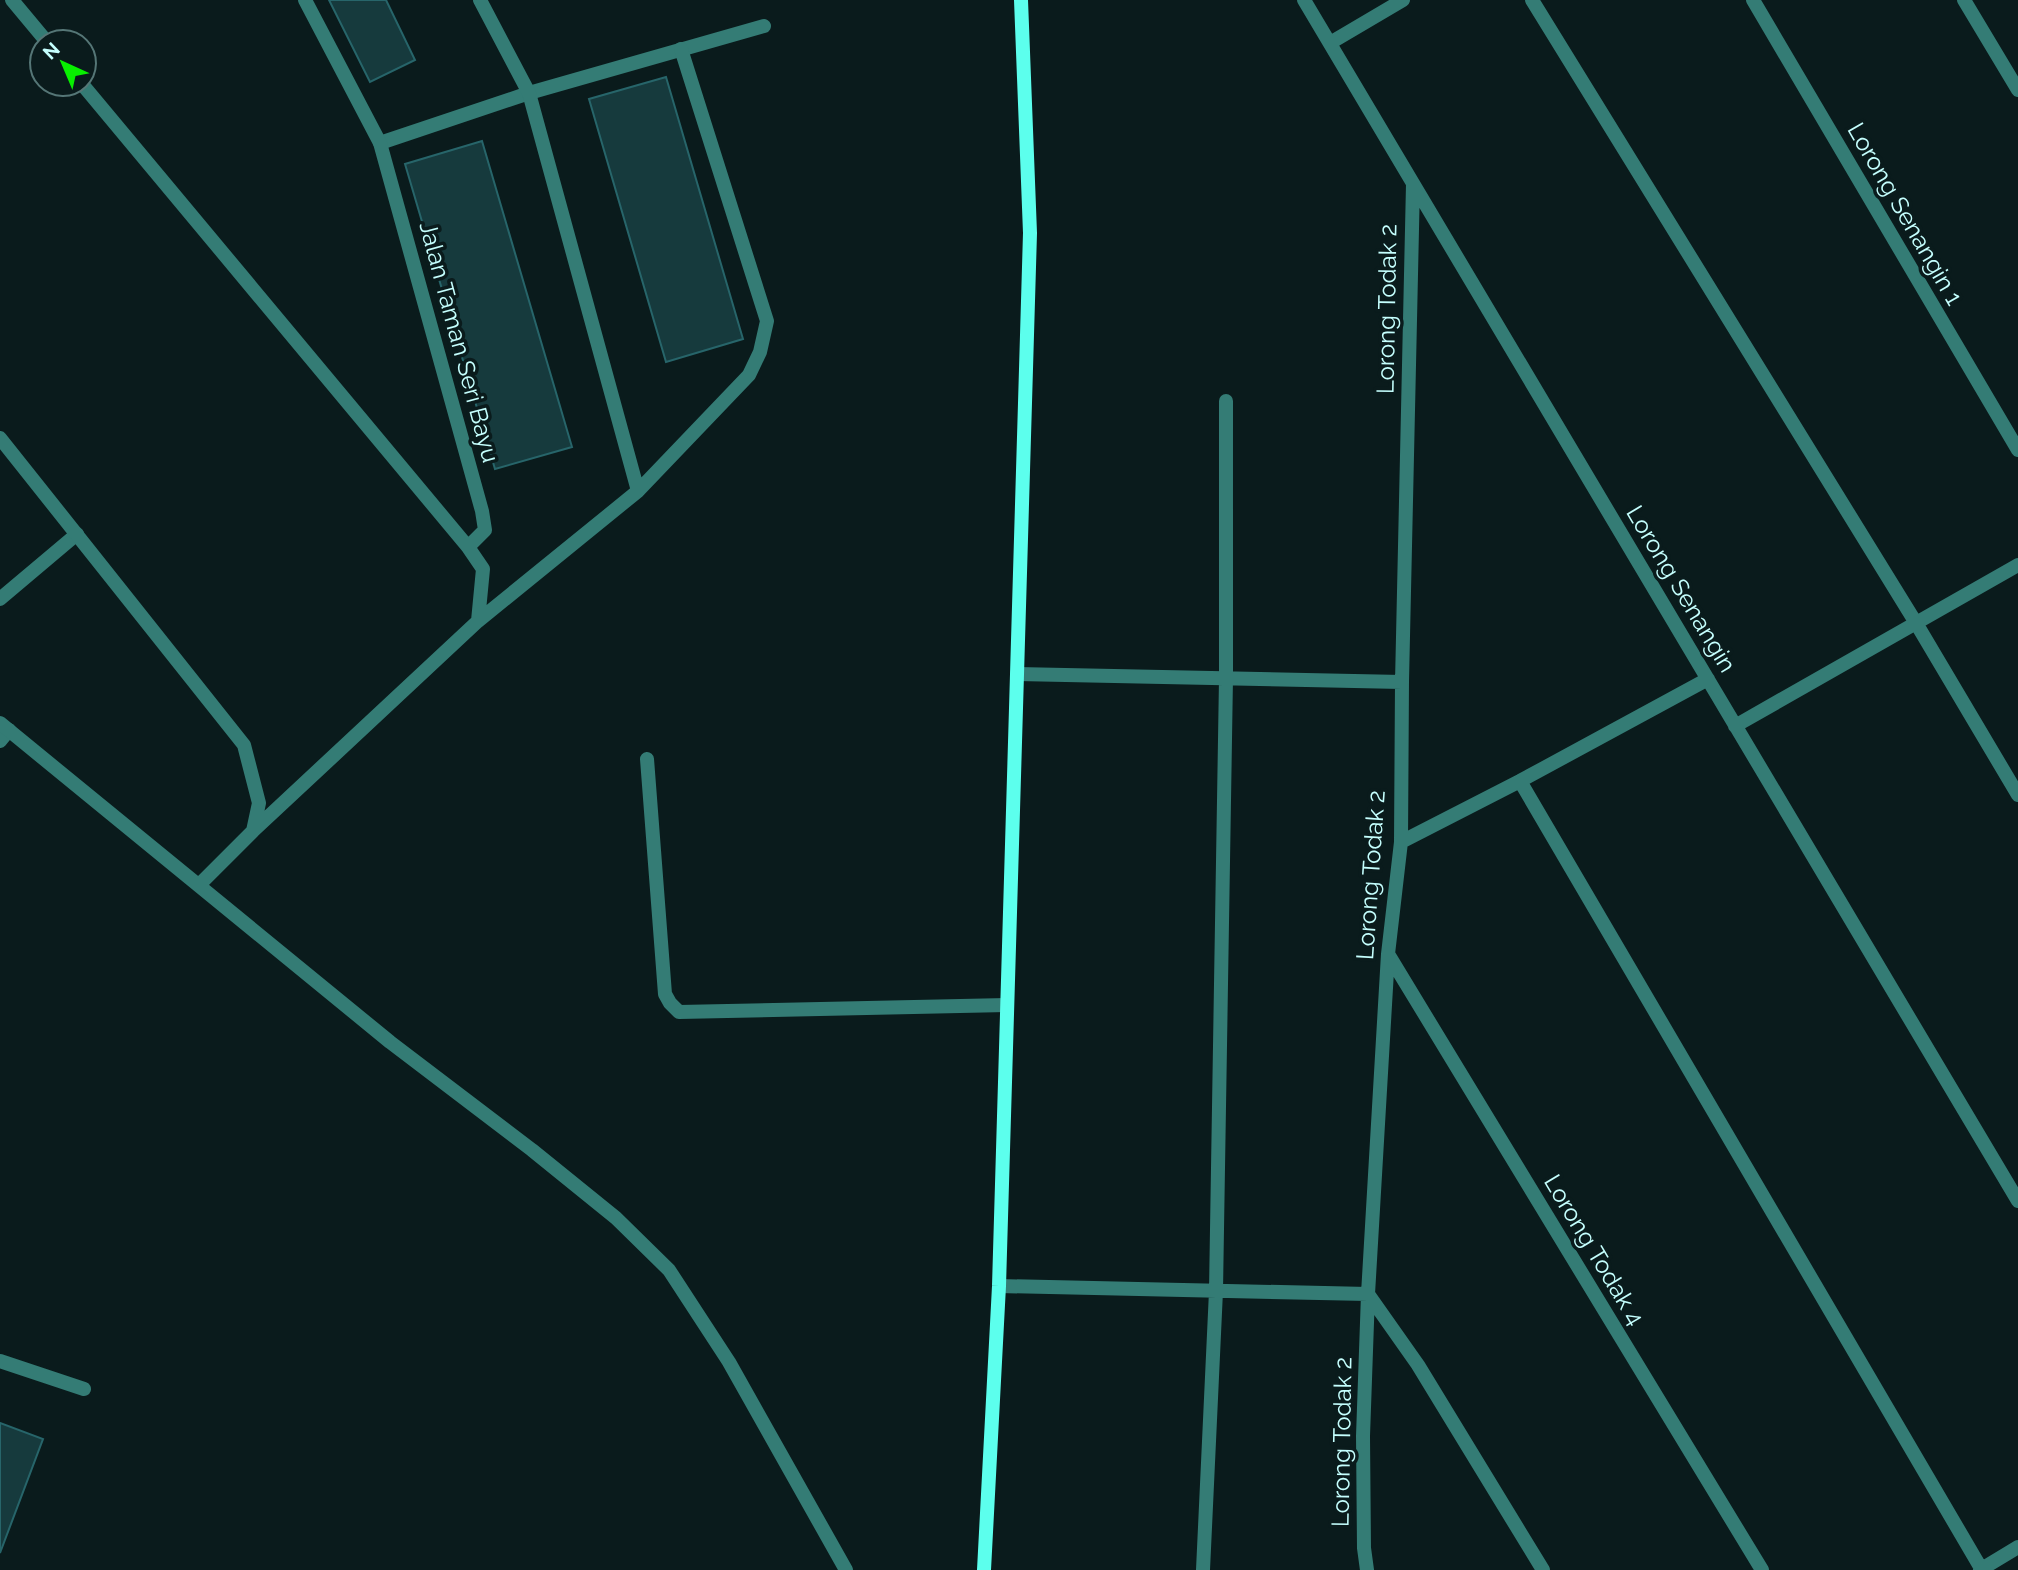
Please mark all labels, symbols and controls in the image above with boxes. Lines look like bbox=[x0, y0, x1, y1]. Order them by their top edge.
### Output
north arrow bbox=[28, 28, 98, 98]
text: N bbox=[38, 38, 64, 64]
street label: Lorong Senangin 1 bbox=[1842, 118, 1969, 310]
street label: Jalan Taman Seri Bayu bbox=[413, 218, 506, 466]
street label: Lorong Todak 2 bbox=[1371, 224, 1402, 394]
street label: Lorong Senangin bbox=[1620, 500, 1743, 677]
street label: Lorong Todak 2 bbox=[1350, 789, 1391, 961]
street label: Lorong Todak 4 bbox=[1538, 1169, 1651, 1330]
street label: Lorong Todak 2 bbox=[1326, 1357, 1357, 1527]

